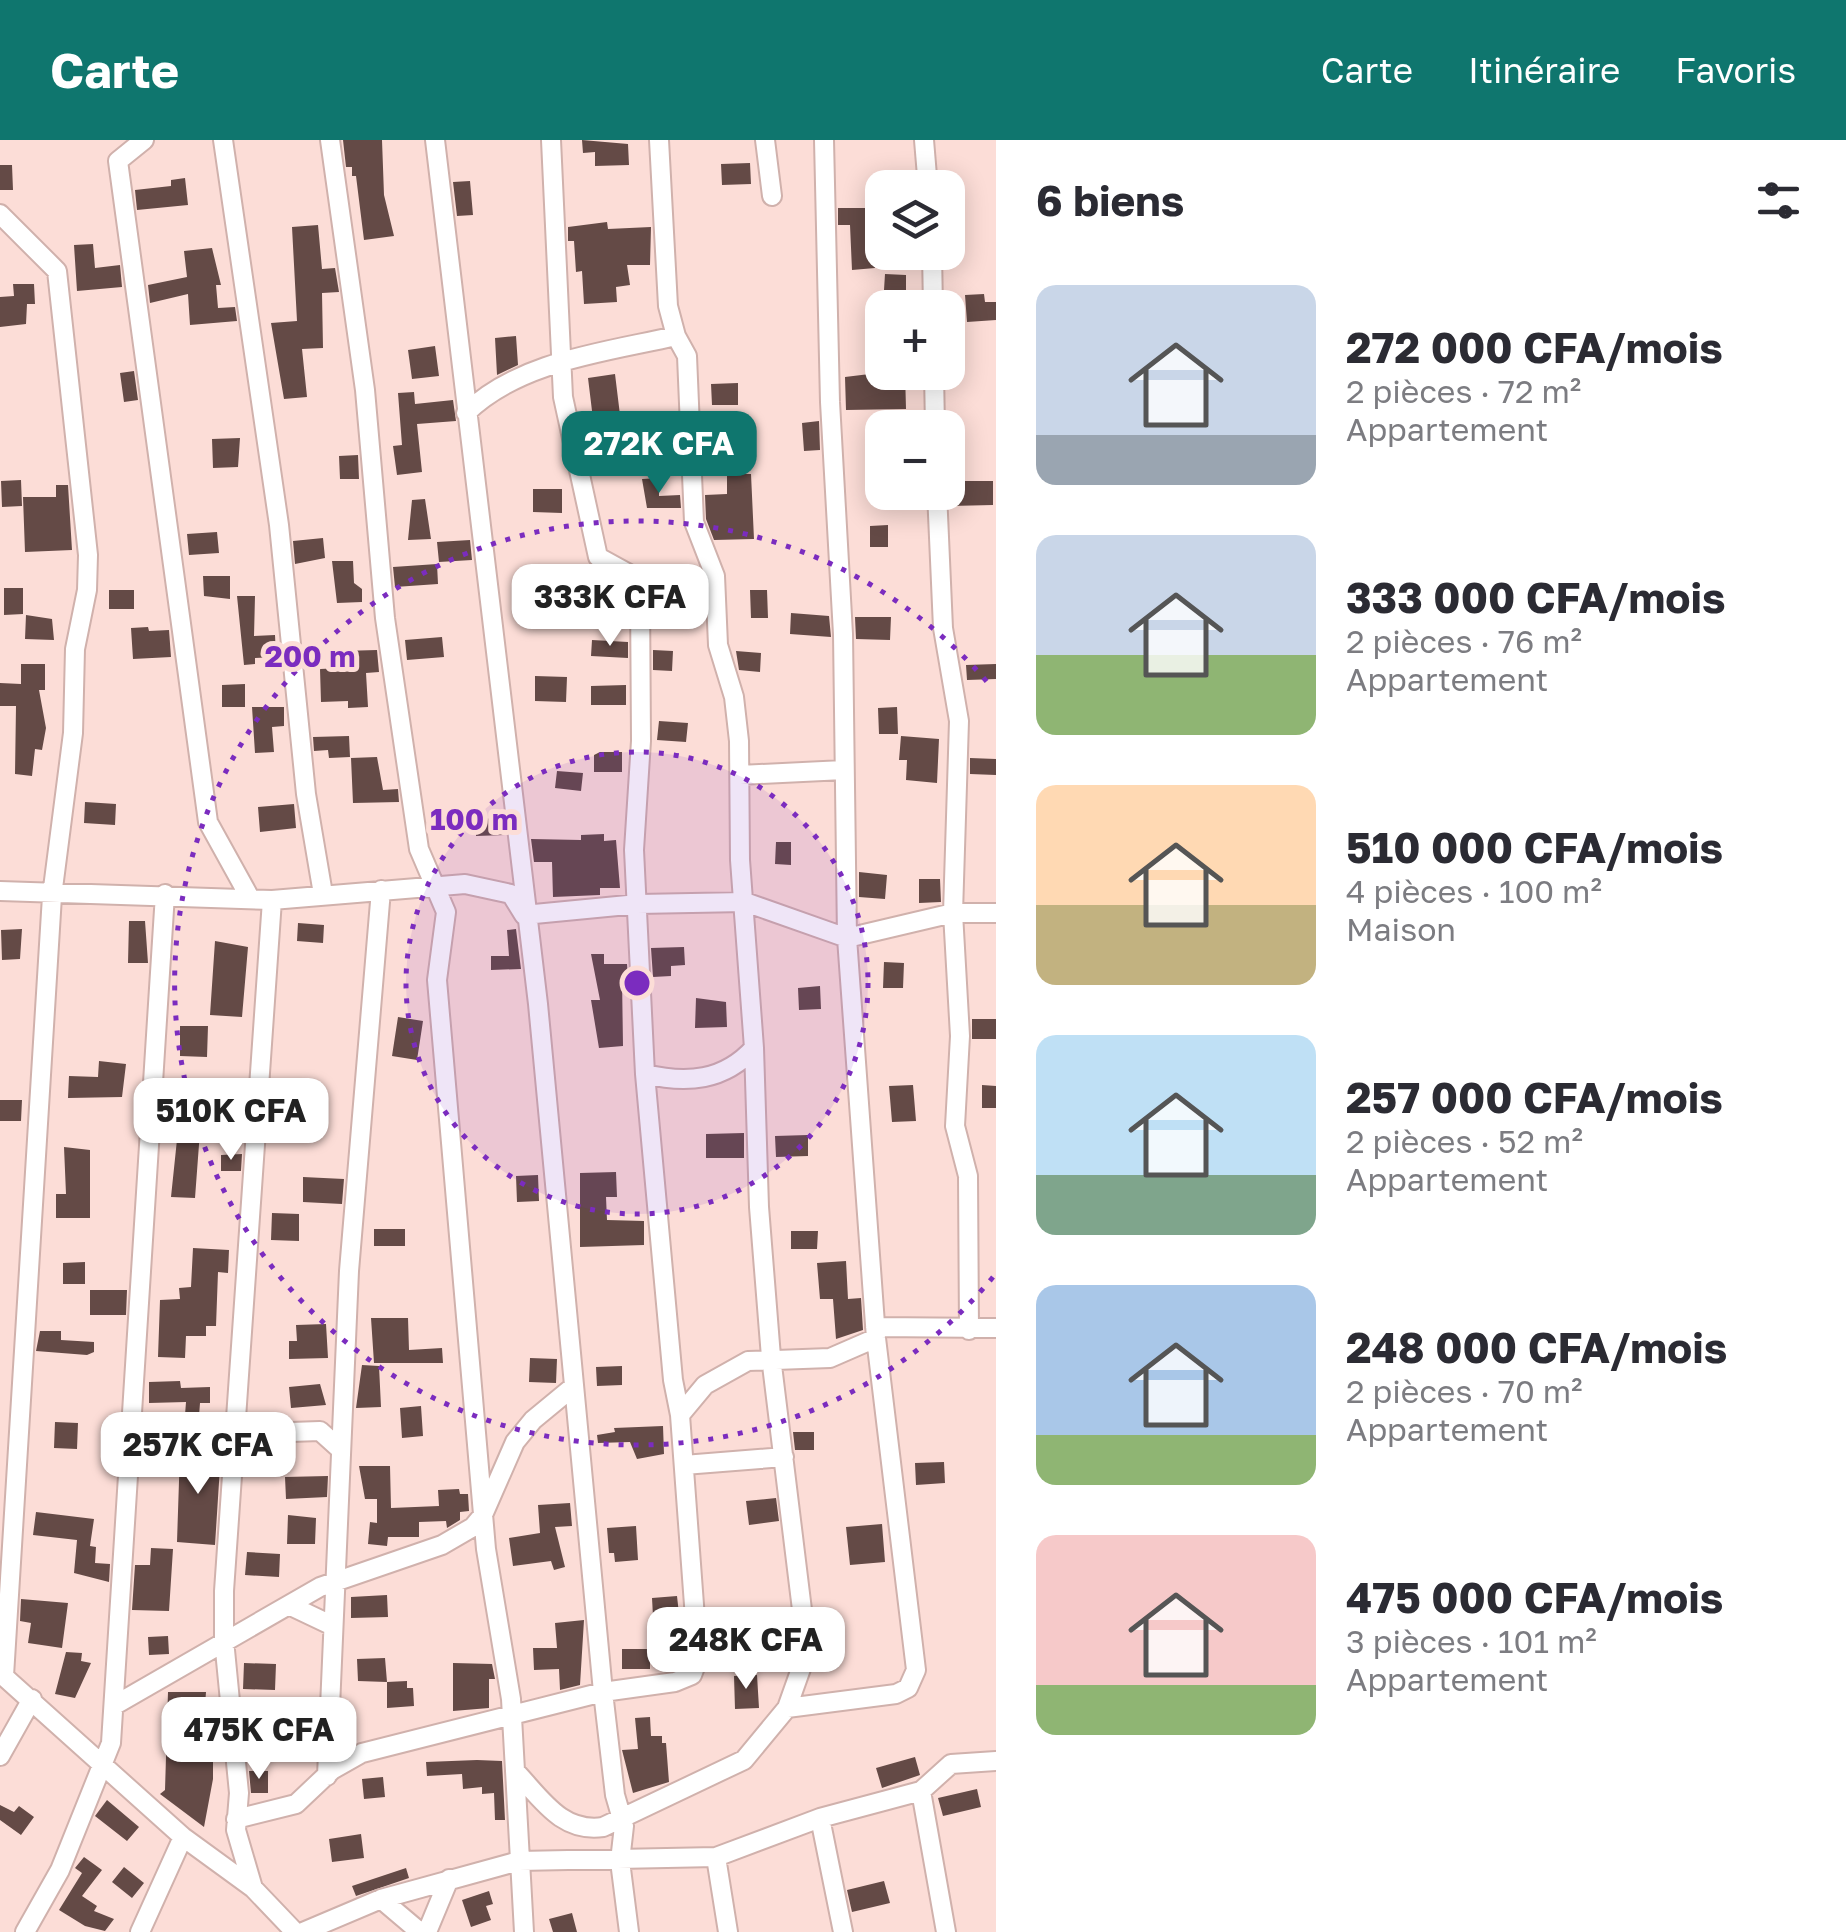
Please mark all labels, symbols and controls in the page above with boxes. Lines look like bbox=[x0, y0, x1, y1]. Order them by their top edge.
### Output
text: Carte bbox=[50, 41, 179, 99]
text: Carte bbox=[1321, 49, 1413, 91]
text: Itinéraire bbox=[1468, 49, 1620, 91]
text: Favoris bbox=[1675, 49, 1796, 91]
map controls bbox=[865, 170, 965, 510]
button: layers bbox=[865, 170, 965, 270]
icon: filters bbox=[1751, 173, 1806, 228]
text: 6 biens bbox=[1036, 175, 1184, 225]
button: + bbox=[865, 290, 965, 390]
text: 272 000 CFA/mois bbox=[1346, 322, 1723, 372]
icon: home bbox=[1116, 325, 1236, 445]
text: 2 pièces · 72 m² bbox=[1346, 372, 1581, 410]
button: − bbox=[865, 410, 965, 510]
text: Appartement bbox=[1346, 410, 1548, 448]
pin: 272K CFA bbox=[556, 411, 762, 496]
text: 272K CFA bbox=[584, 424, 734, 462]
pin: 333K CFA bbox=[507, 564, 713, 649]
text: 333 000 CFA/mois bbox=[1346, 572, 1725, 622]
icon: home bbox=[1116, 575, 1236, 695]
text: 333K CFA bbox=[534, 577, 686, 615]
text: 2 pièces · 76 m² bbox=[1346, 622, 1582, 660]
text: 200 m bbox=[264, 638, 356, 674]
text: Appartement bbox=[1346, 660, 1548, 698]
text: 100 m bbox=[430, 801, 518, 837]
text: 510 000 CFA/mois bbox=[1346, 822, 1723, 872]
icon: home bbox=[1116, 825, 1236, 945]
text: 4 pièces · 100 m² bbox=[1346, 872, 1602, 910]
text: Maison bbox=[1346, 910, 1456, 948]
centre of rings bbox=[619, 965, 655, 1001]
text: 257 000 CFA/mois bbox=[1346, 1072, 1723, 1122]
icon: home bbox=[1116, 1075, 1236, 1195]
pin: 510K CFA bbox=[128, 1078, 334, 1163]
text: 510K CFA bbox=[156, 1091, 306, 1129]
text: 2 pièces · 52 m² bbox=[1346, 1122, 1583, 1160]
text: Appartement bbox=[1346, 1160, 1548, 1198]
text: 248 000 CFA/mois bbox=[1346, 1322, 1727, 1372]
icon: home bbox=[1116, 1325, 1236, 1445]
text: 2 pièces · 70 m² bbox=[1346, 1372, 1583, 1410]
text: Appartement bbox=[1346, 1410, 1548, 1448]
pin: 257K CFA bbox=[95, 1412, 301, 1497]
text: 257K CFA bbox=[123, 1425, 273, 1463]
text: 475 000 CFA/mois bbox=[1346, 1572, 1723, 1622]
icon: home bbox=[1116, 1575, 1236, 1695]
pin: 248K CFA bbox=[643, 1607, 849, 1692]
text: 248K CFA bbox=[669, 1620, 823, 1658]
text: 3 pièces · 101 m² bbox=[1346, 1622, 1597, 1660]
text: Appartement bbox=[1346, 1660, 1548, 1698]
pin: 475K CFA bbox=[156, 1697, 362, 1782]
text: 475K CFA bbox=[183, 1710, 335, 1748]

